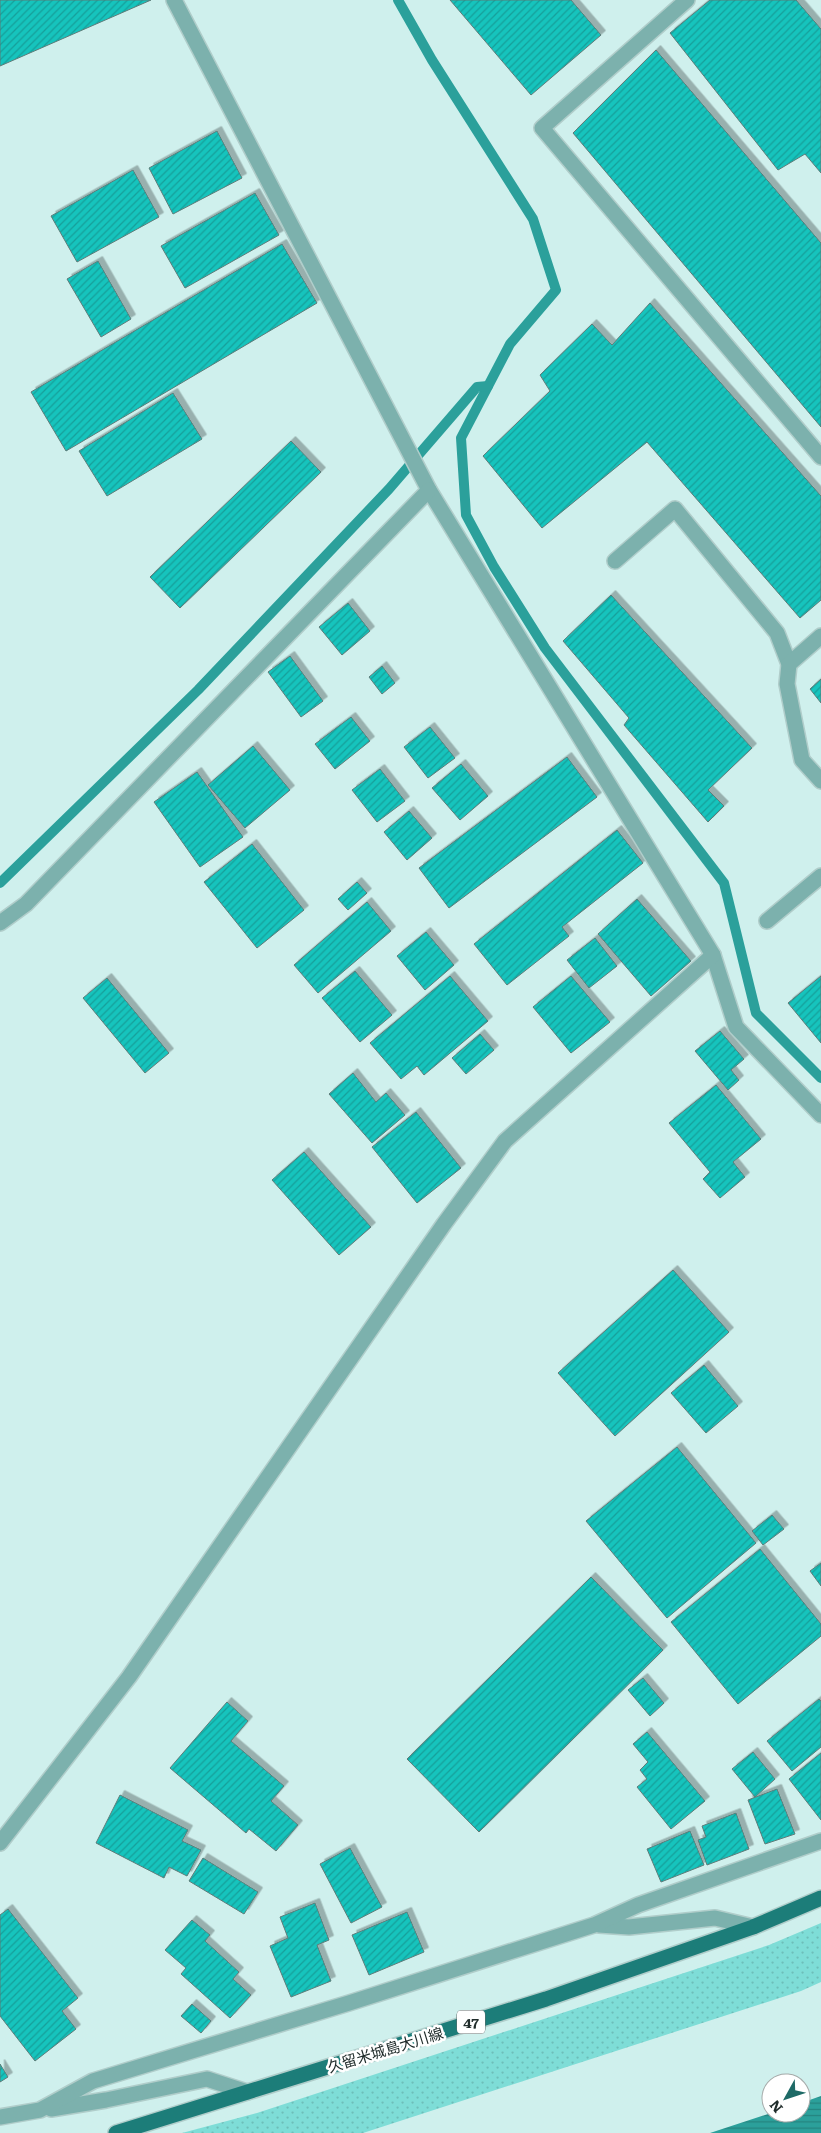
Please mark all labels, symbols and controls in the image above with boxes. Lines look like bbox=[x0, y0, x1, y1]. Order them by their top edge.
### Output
road number: 47 bbox=[457, 2010, 485, 2034]
street label: 久留米城島大川線 bbox=[324, 2020, 446, 2078]
north arrow bbox=[761, 2073, 811, 2123]
text: N bbox=[764, 2096, 787, 2118]

